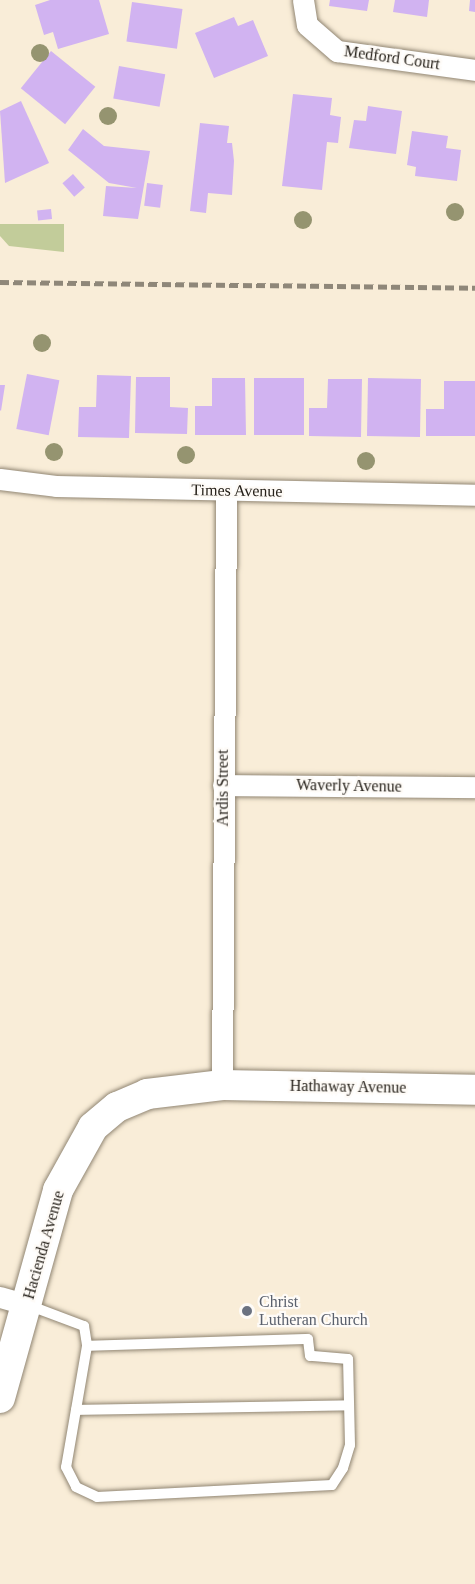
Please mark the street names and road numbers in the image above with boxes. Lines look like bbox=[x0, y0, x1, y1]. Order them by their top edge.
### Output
street label: Medford Court bbox=[343, 42, 441, 74]
street label: Times Avenue bbox=[191, 481, 283, 501]
street label: Ardis Street bbox=[213, 750, 233, 826]
street label: Waverly Avenue bbox=[296, 775, 402, 797]
street label: Hathaway Avenue bbox=[289, 1076, 407, 1098]
street label: Hacienda Avenue bbox=[19, 1188, 69, 1302]

